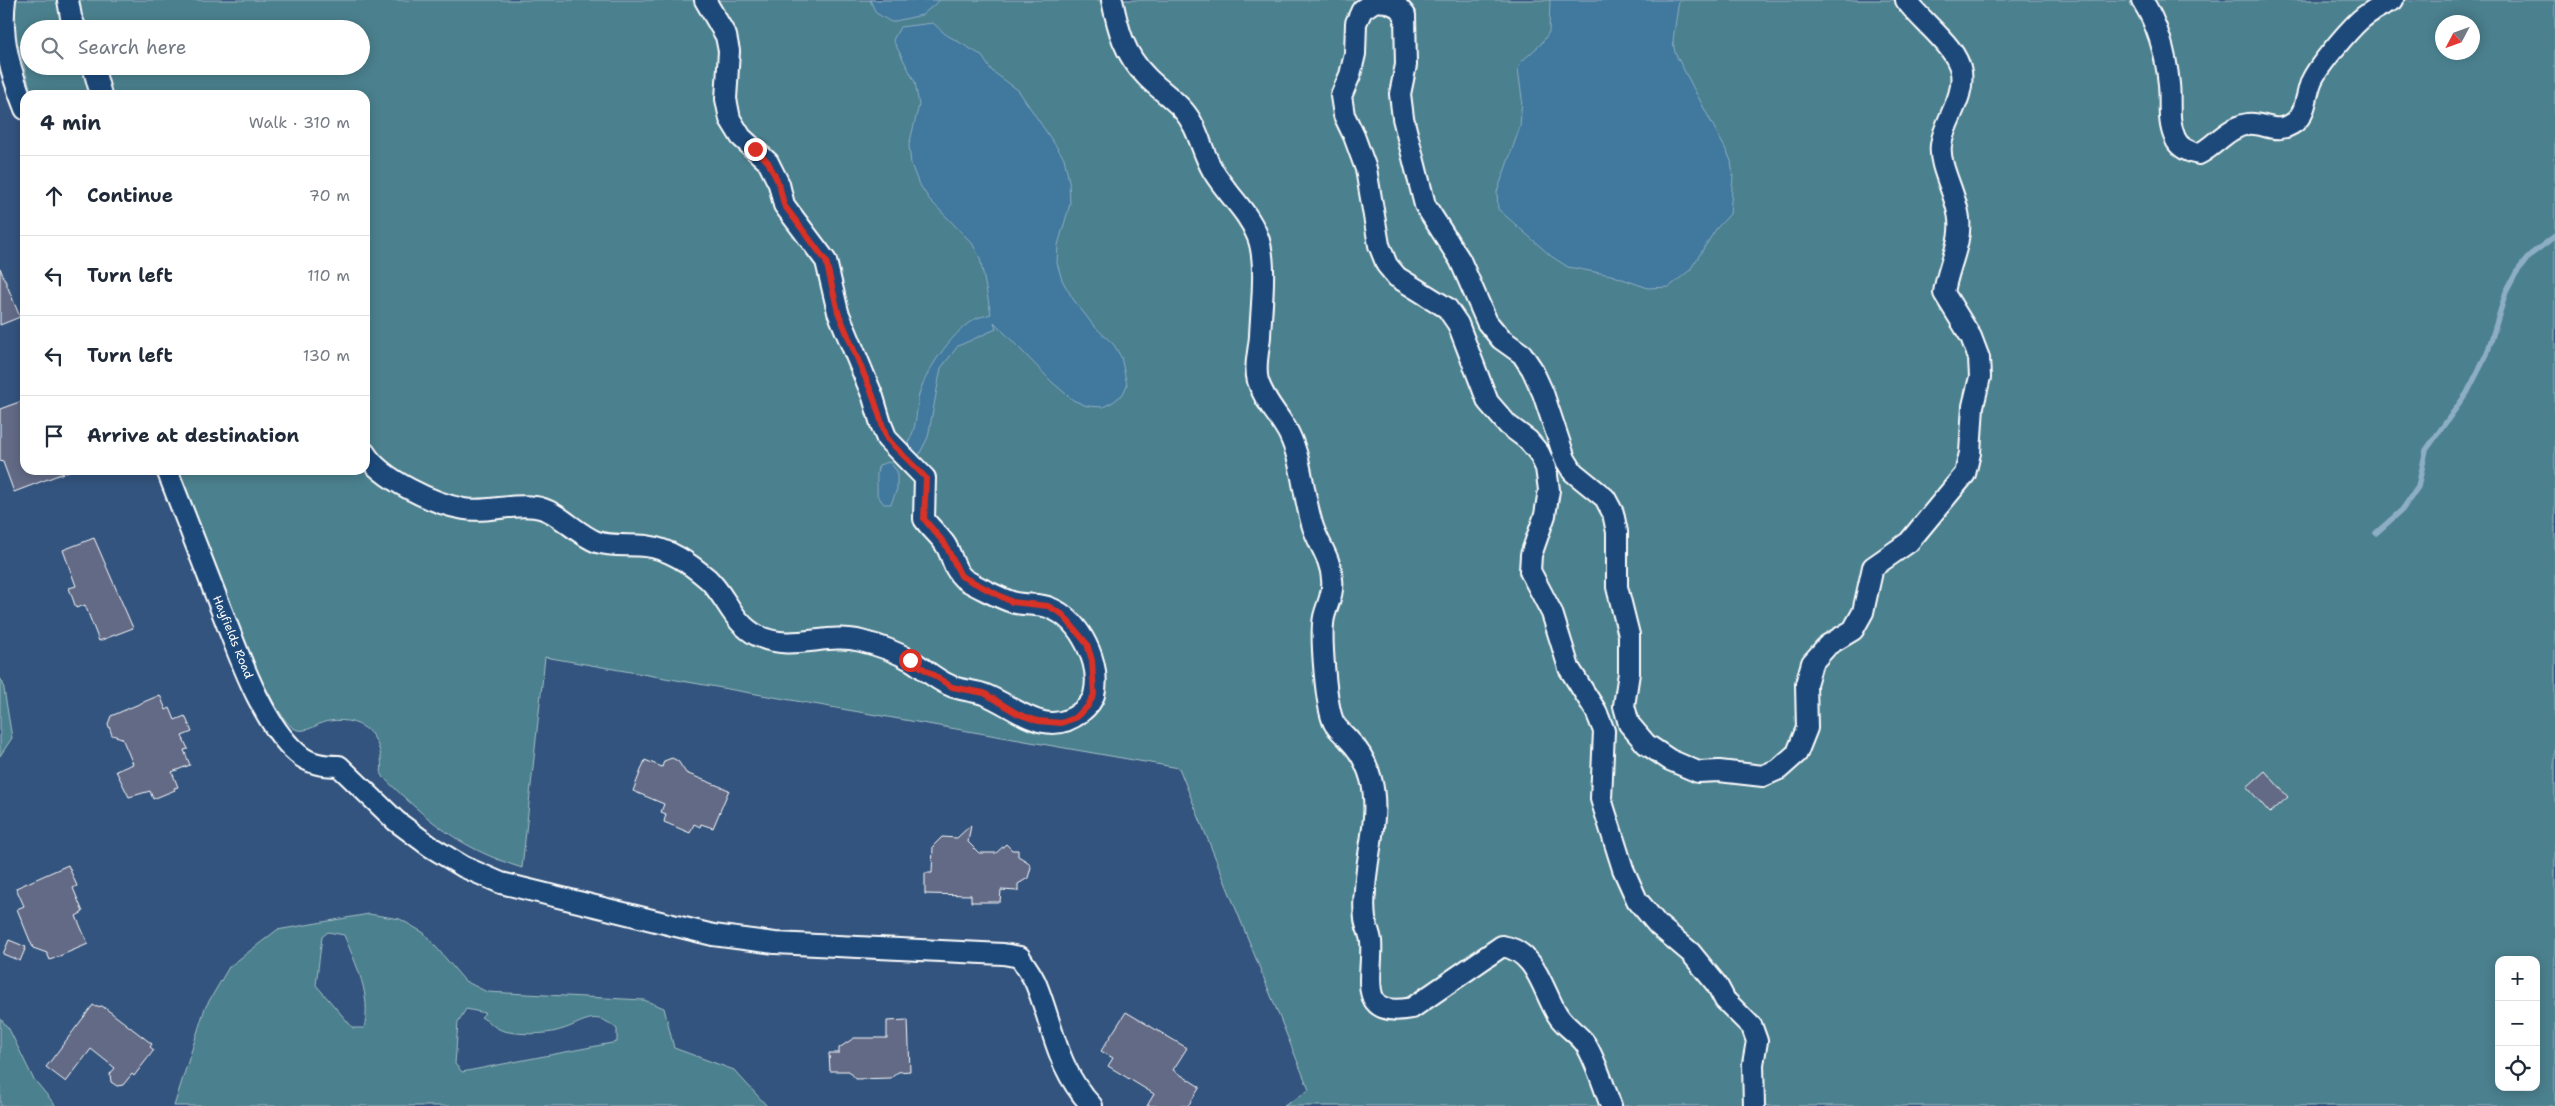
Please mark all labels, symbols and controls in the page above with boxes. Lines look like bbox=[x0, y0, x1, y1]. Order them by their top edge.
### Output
north arrow bbox=[2435, 15, 2480, 60]
search box bbox=[20, 20, 370, 75]
icon: search bbox=[38, 34, 66, 62]
text: Search here bbox=[78, 35, 187, 60]
text: 4 min bbox=[40, 109, 101, 137]
text: Walk · 310 m bbox=[249, 112, 350, 133]
route end bbox=[744, 138, 767, 161]
icon: ahead bbox=[40, 182, 68, 210]
text: Continue bbox=[87, 183, 173, 208]
text: 70 m bbox=[309, 185, 350, 206]
icon: left bbox=[40, 262, 68, 290]
text: Turn left bbox=[87, 263, 173, 288]
text: 110 m bbox=[307, 265, 350, 286]
icon: left bbox=[40, 342, 68, 370]
text: Turn left bbox=[87, 343, 173, 368]
text: 130 m bbox=[303, 345, 350, 366]
icon: arrive bbox=[40, 422, 68, 450]
text: Arrive at destination bbox=[87, 423, 299, 448]
street label: Hayfields Road bbox=[209, 593, 257, 681]
route start bbox=[899, 649, 922, 672]
map controls bbox=[2495, 956, 2540, 1091]
button: + bbox=[2495, 956, 2540, 1001]
button: − bbox=[2495, 1001, 2540, 1046]
button: locate bbox=[2495, 1046, 2540, 1091]

